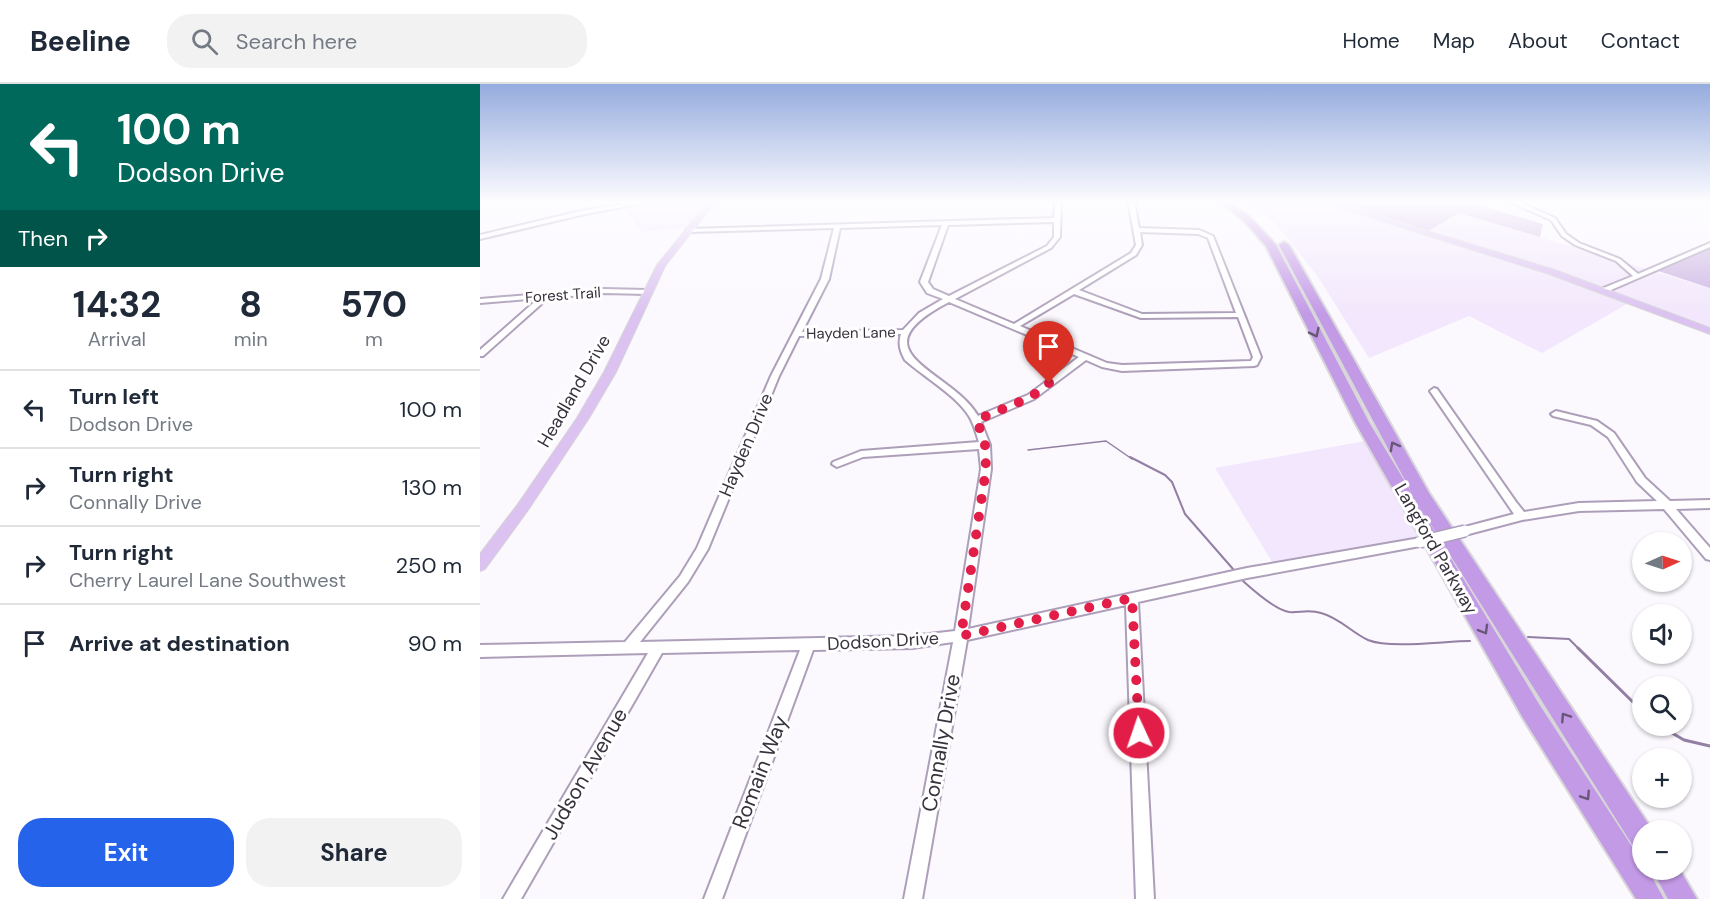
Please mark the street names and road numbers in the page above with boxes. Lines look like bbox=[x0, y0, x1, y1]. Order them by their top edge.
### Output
street label: Forest Trail bbox=[525, 282, 601, 308]
street label: Hayden Lane bbox=[806, 322, 896, 344]
street label: Headland Drive bbox=[532, 330, 616, 452]
street label: Hayden Drive bbox=[713, 390, 779, 500]
street label: Langford Parkway bbox=[1389, 479, 1483, 619]
street label: Dodson Drive bbox=[827, 626, 939, 656]
street label: Connally Drive bbox=[915, 672, 967, 814]
street label: Judson Avenue bbox=[536, 703, 634, 845]
street label: Romain Way bbox=[726, 711, 795, 833]

